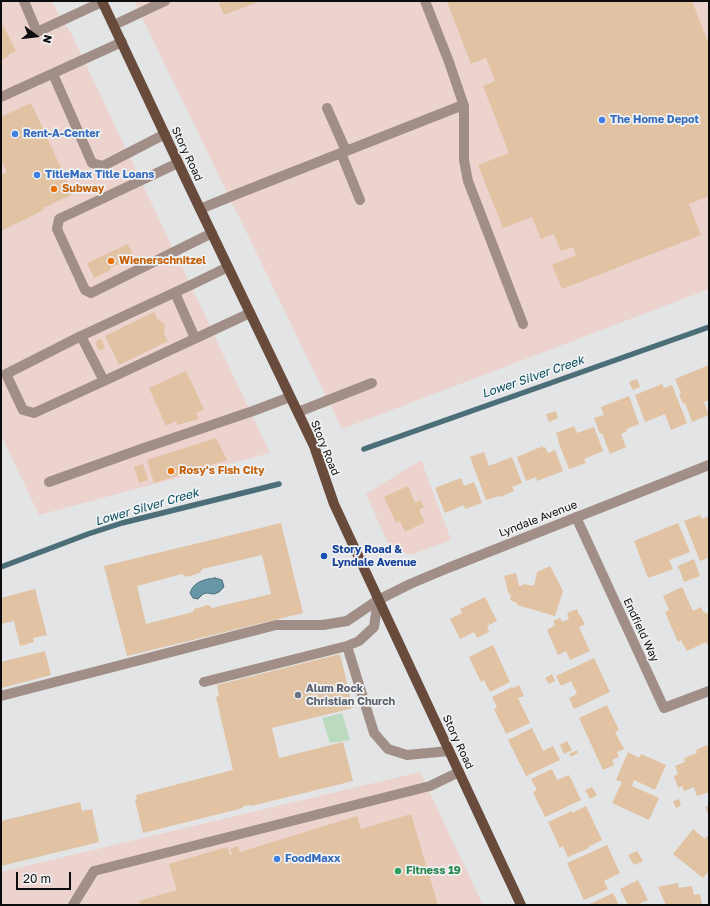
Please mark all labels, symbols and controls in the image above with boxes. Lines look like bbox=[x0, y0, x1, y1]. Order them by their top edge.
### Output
north arrow bbox=[16, 16, 56, 56]
text: N bbox=[41, 34, 55, 45]
place label: The Home Depot bbox=[610, 113, 699, 127]
marker: The Home Depot bbox=[597, 115, 607, 125]
street label: Story Road bbox=[169, 125, 205, 183]
place label: Rent-A-Center bbox=[23, 127, 100, 141]
marker: Rent-A-Center bbox=[10, 129, 20, 139]
place label: TitleMax Title Loans bbox=[45, 168, 154, 182]
marker: TitleMax Title Loans bbox=[32, 170, 42, 180]
place label: Subway bbox=[62, 182, 104, 196]
marker: Subway bbox=[49, 184, 59, 194]
place label: Wienerschnitzel bbox=[119, 254, 206, 268]
marker: Wienerschnitzel bbox=[106, 256, 116, 266]
water label: Lower Silver Creek bbox=[480, 353, 586, 401]
street label: Story Road bbox=[308, 419, 342, 477]
place label: Rosy's Fish City bbox=[179, 464, 265, 478]
marker: Rosy's Fish City bbox=[166, 466, 176, 476]
water label: Lower Silver Creek bbox=[94, 485, 200, 529]
street label: Lyndale Avenue bbox=[497, 498, 579, 540]
place label: Story Road & Lyndale Avenue bbox=[332, 543, 417, 569]
marker: Story Road & Lyndale Avenue bbox=[319, 551, 329, 561]
street label: Endfield Way bbox=[620, 596, 662, 664]
place label: Alum Rock Christian Church bbox=[306, 682, 395, 708]
marker: Alum Rock Christian Church bbox=[293, 690, 303, 700]
street label: Story Road bbox=[440, 713, 476, 771]
place label: FoodMaxx bbox=[285, 852, 340, 866]
marker: FoodMaxx bbox=[272, 854, 282, 864]
scale bar bbox=[18, 864, 73, 890]
place label: Fitness 19 bbox=[406, 864, 461, 878]
marker: Fitness 19 bbox=[393, 866, 403, 876]
text: 20 m bbox=[23, 871, 51, 886]

